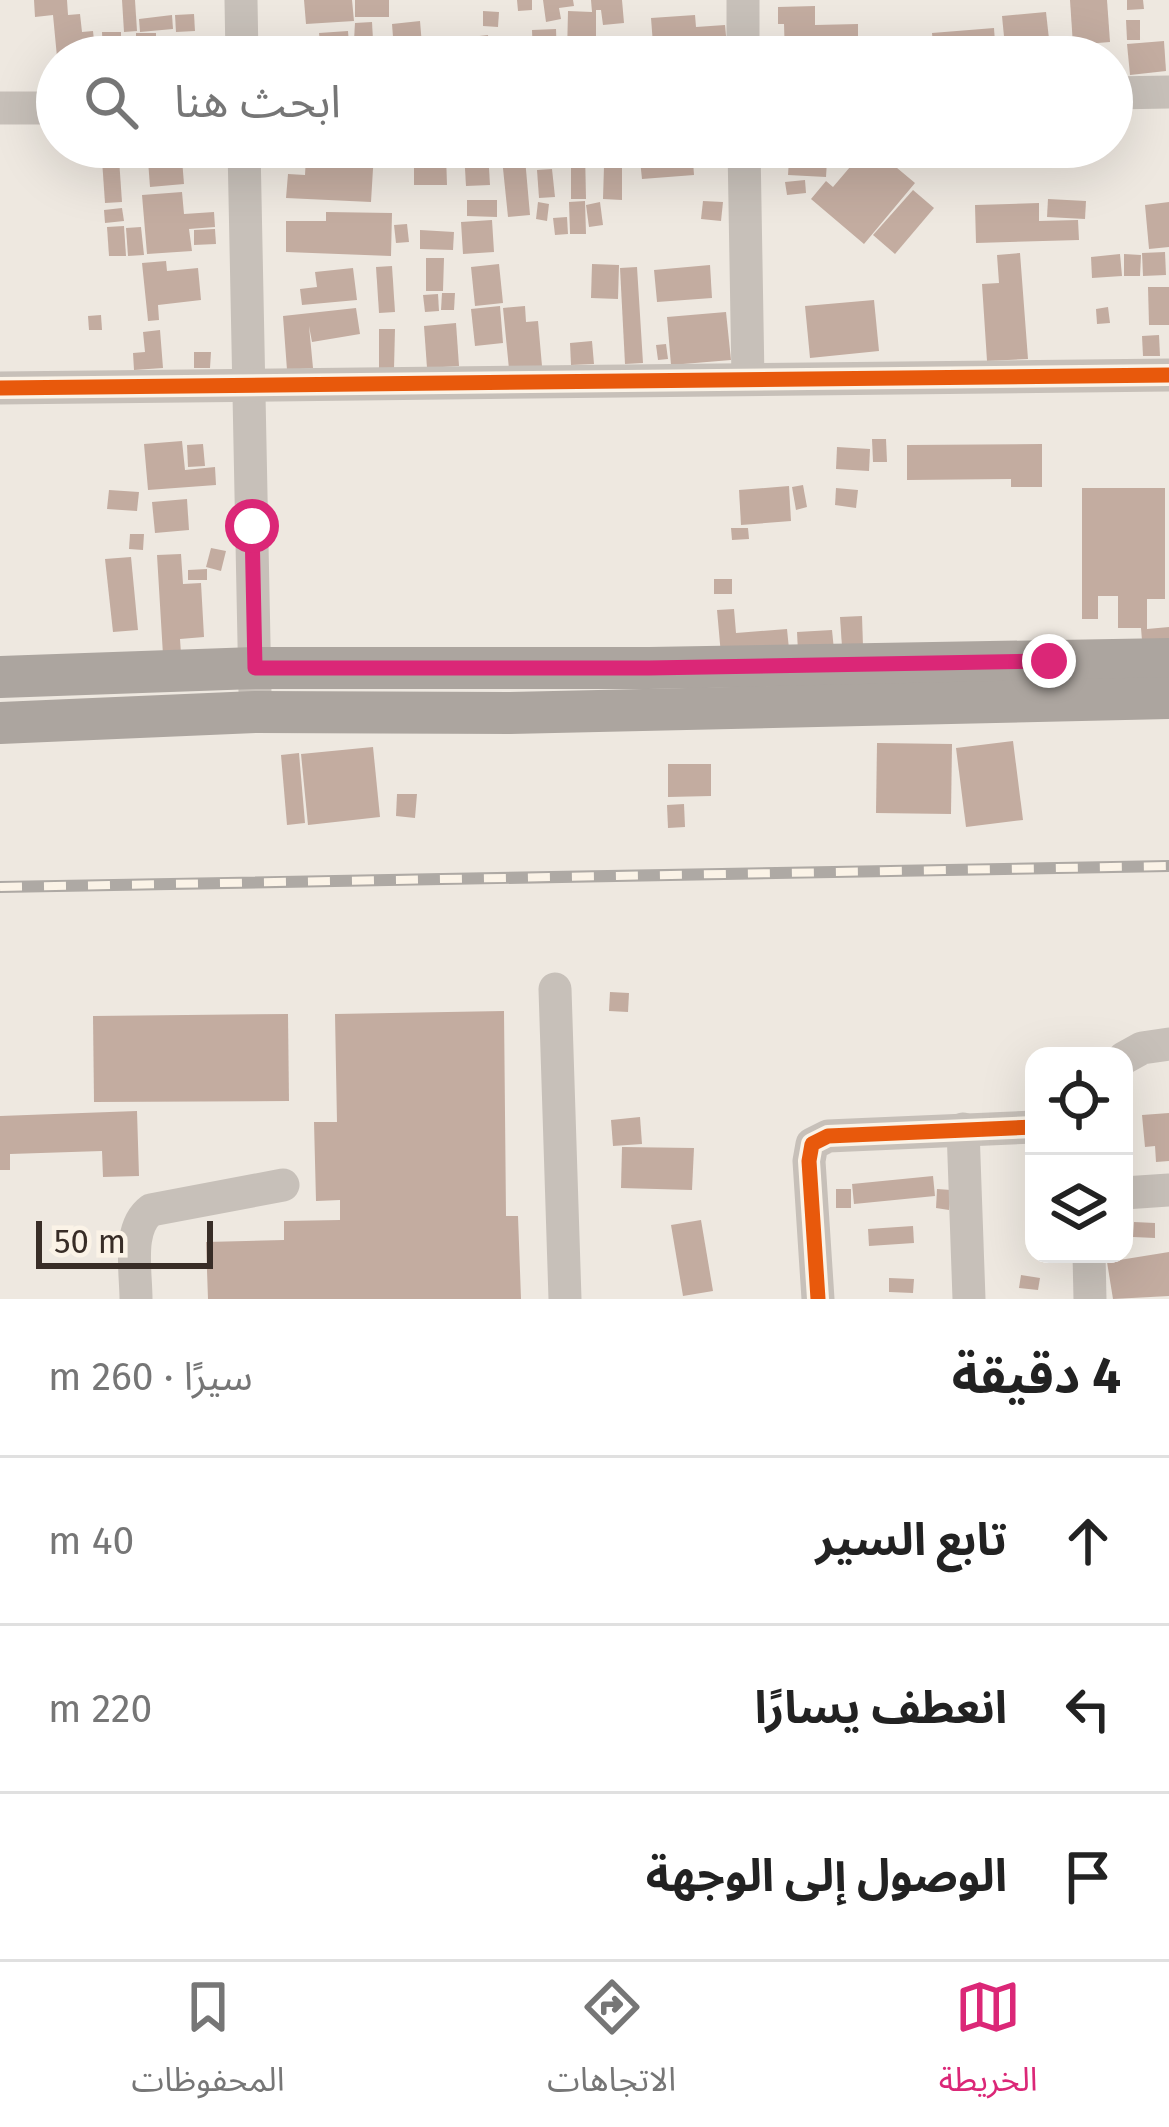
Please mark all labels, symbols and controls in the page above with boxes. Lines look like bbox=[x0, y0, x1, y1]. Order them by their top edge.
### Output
search box bbox=[36, 36, 1133, 168]
icon: search bbox=[78, 69, 144, 135]
text: ابحث هنا bbox=[174, 75, 341, 129]
route start bbox=[225, 499, 279, 553]
route end bbox=[1022, 634, 1076, 688]
map controls bbox=[1025, 1047, 1133, 1263]
button: locate bbox=[1025, 1047, 1133, 1155]
button: layers bbox=[1025, 1155, 1133, 1263]
scale bar bbox=[36, 1215, 213, 1268]
text: 50 m bbox=[54, 1222, 126, 1262]
text: 4 دقيقة bbox=[952, 1345, 1121, 1407]
text: سيرًا · 260 m bbox=[48, 1354, 253, 1400]
icon: ahead bbox=[1055, 1508, 1121, 1574]
text: تابع السير bbox=[816, 1513, 1007, 1567]
text: 40 m bbox=[48, 1518, 134, 1564]
icon: left bbox=[1055, 1676, 1121, 1742]
text: انعطف يسارًا bbox=[755, 1681, 1007, 1735]
text: 220 m bbox=[48, 1686, 152, 1732]
icon: arrive bbox=[1055, 1844, 1121, 1910]
text: الوصول إلى الوجهة bbox=[646, 1849, 1007, 1903]
tab: المحفوظات bbox=[131, 1974, 285, 2115]
tab: الاتجاهات bbox=[547, 1974, 676, 2115]
tab: الخريطة bbox=[939, 1974, 1038, 2115]

